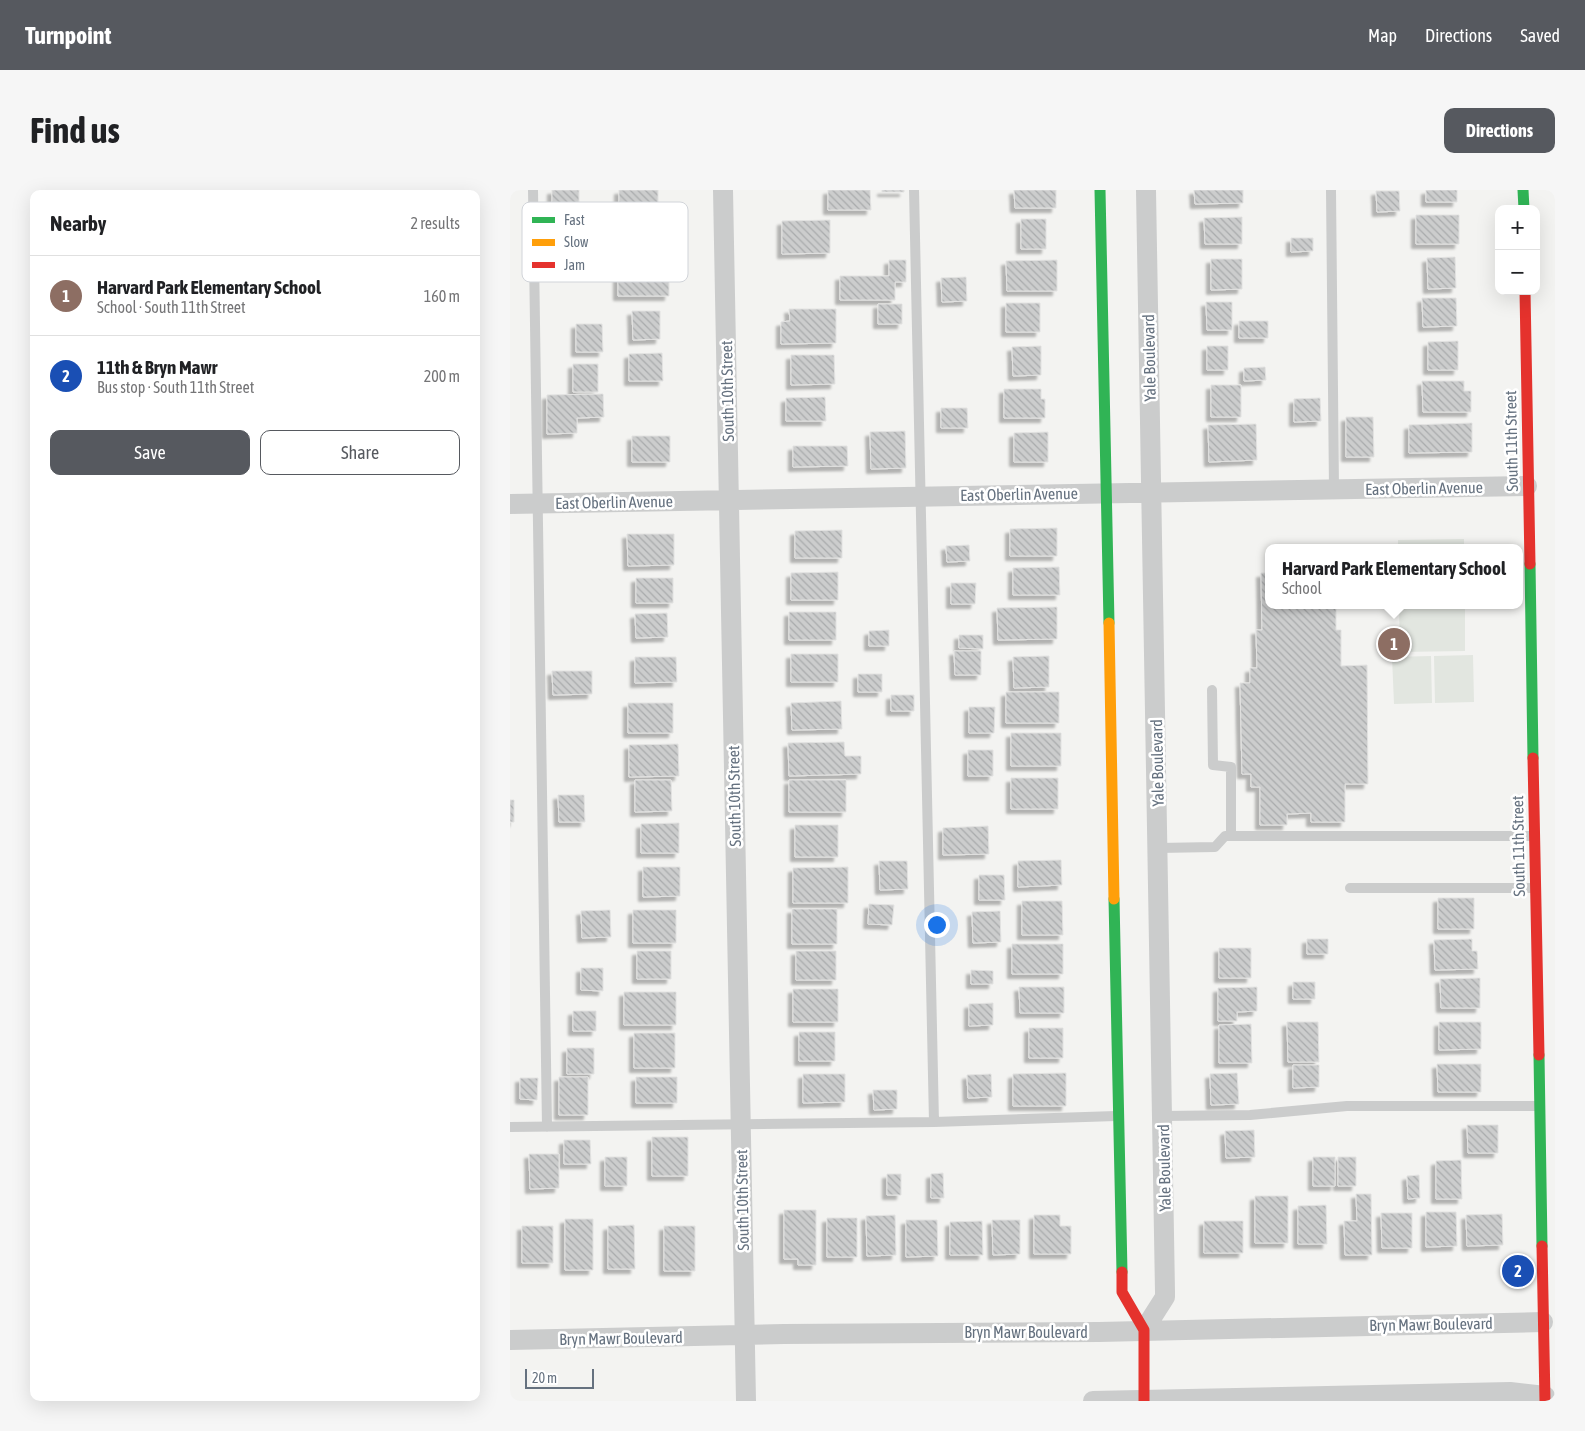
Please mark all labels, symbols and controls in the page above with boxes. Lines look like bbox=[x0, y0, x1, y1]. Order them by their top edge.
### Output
text: Turnpoint bbox=[25, 22, 111, 49]
text: Map bbox=[1368, 25, 1397, 46]
text: Directions bbox=[1425, 25, 1492, 46]
text: Saved bbox=[1520, 25, 1560, 46]
button: Directions bbox=[1444, 108, 1555, 153]
text: Find us bbox=[30, 110, 120, 150]
legend bbox=[522, 202, 688, 282]
map controls bbox=[1495, 205, 1540, 295]
button: + bbox=[1495, 205, 1540, 250]
text: Nearby bbox=[50, 211, 106, 235]
text: Fast bbox=[564, 212, 585, 228]
text: 2 results bbox=[410, 214, 460, 232]
text: Slow bbox=[564, 234, 589, 250]
button: − bbox=[1495, 250, 1540, 295]
text: Jam bbox=[564, 257, 585, 273]
text: Harvard Park Elementary School bbox=[97, 276, 321, 298]
text: 1 bbox=[62, 287, 70, 305]
text: 160 m bbox=[424, 287, 460, 305]
text: School · South 11th Street bbox=[97, 298, 246, 316]
street label: Yale Boulevard bbox=[1139, 314, 1159, 402]
street label: South 10th Street bbox=[717, 340, 737, 442]
text: 11th & Bryn Mawr bbox=[97, 356, 217, 378]
text: 2 bbox=[62, 367, 70, 385]
text: 200 m bbox=[424, 367, 460, 385]
text: Bus stop · South 11th Street bbox=[97, 378, 254, 396]
street label: South 11th Street bbox=[1501, 390, 1521, 492]
button: Save bbox=[50, 430, 250, 475]
button: Share bbox=[260, 430, 460, 475]
street label: East Oberlin Avenue bbox=[1365, 478, 1483, 498]
street label: East Oberlin Avenue bbox=[960, 484, 1078, 504]
street label: East Oberlin Avenue bbox=[555, 492, 673, 512]
popup bbox=[1265, 544, 1523, 609]
text: Harvard Park Elementary School bbox=[1282, 557, 1506, 579]
text: School bbox=[1282, 579, 1322, 597]
pin: 1 bbox=[1378, 625, 1410, 663]
street label: Yale Boulevard bbox=[1147, 719, 1167, 807]
street label: South 10th Street bbox=[724, 745, 744, 847]
street label: South 11th Street bbox=[1508, 795, 1528, 897]
your location bbox=[924, 912, 950, 938]
street label: Yale Boulevard bbox=[1154, 1124, 1174, 1212]
street label: South 10th Street bbox=[732, 1149, 752, 1251]
pin: 2 bbox=[1502, 1252, 1534, 1290]
street label: Bryn Mawr Boulevard bbox=[1369, 1314, 1493, 1335]
street label: Bryn Mawr Boulevard bbox=[964, 1323, 1088, 1342]
street label: Bryn Mawr Boulevard bbox=[559, 1328, 683, 1349]
scale bar bbox=[525, 1366, 594, 1389]
text: 20 m bbox=[532, 1370, 557, 1386]

